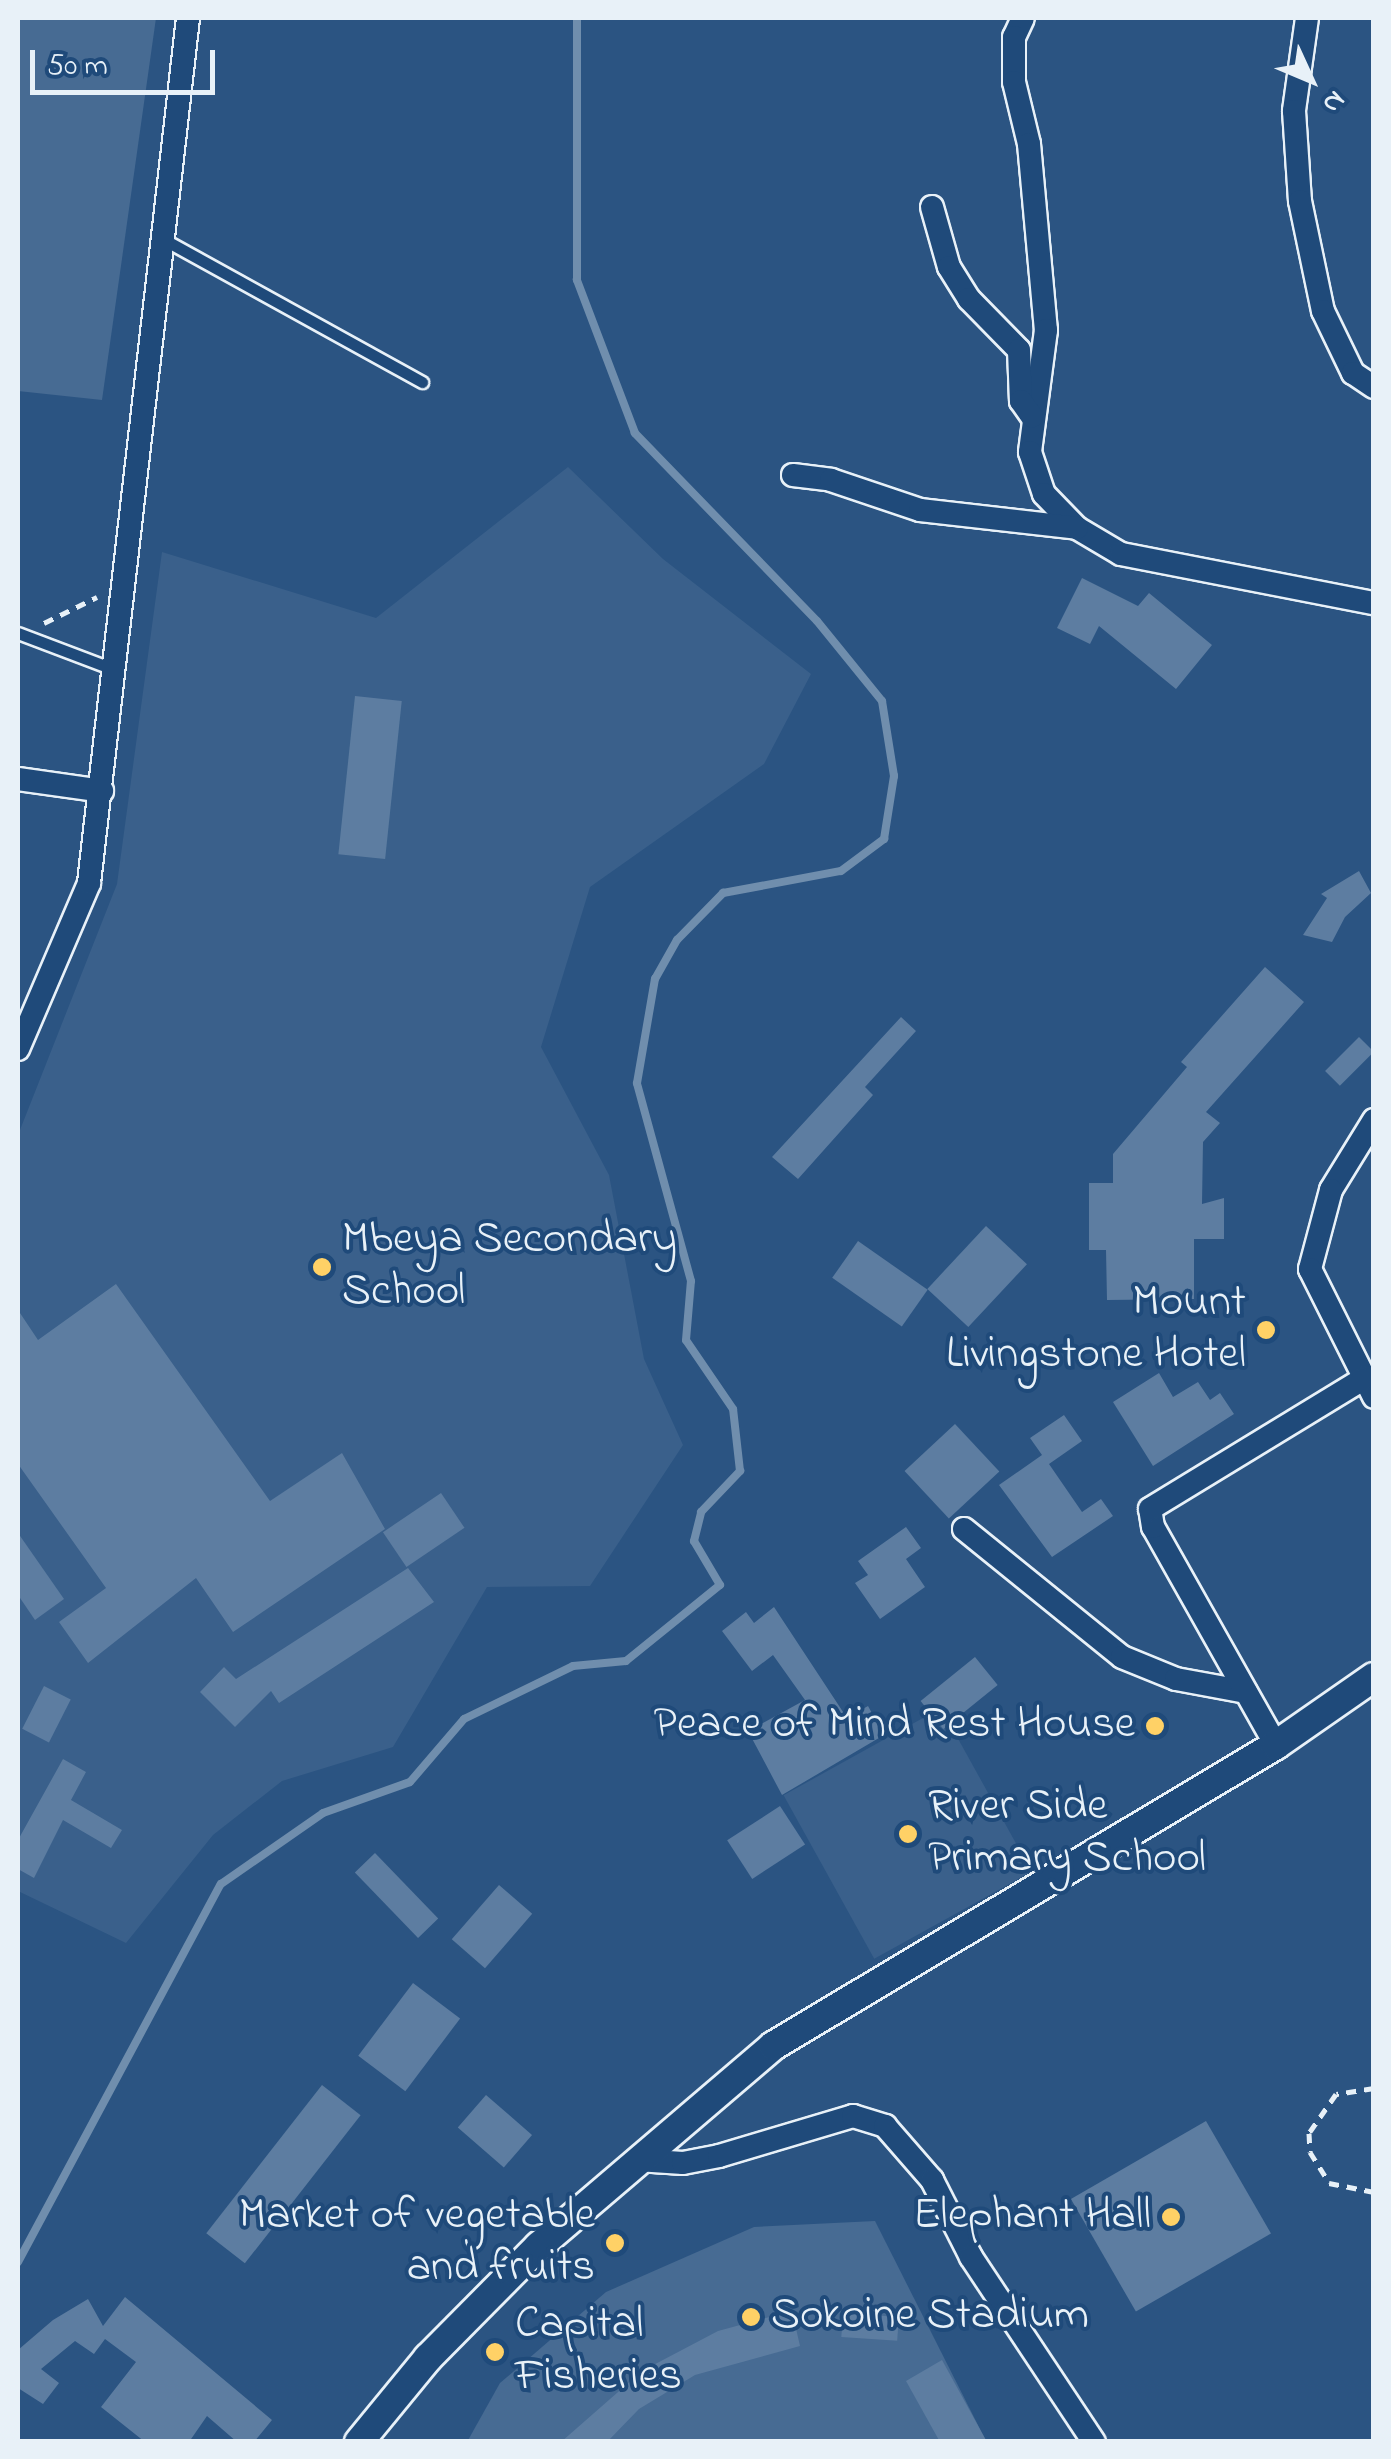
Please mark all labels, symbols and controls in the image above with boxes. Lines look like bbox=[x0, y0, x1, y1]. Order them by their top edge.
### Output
scale bar bbox=[35, 30, 220, 92]
north arrow bbox=[1261, 30, 1361, 130]
text: 50 m bbox=[47, 45, 108, 89]
text: N bbox=[1312, 80, 1354, 122]
place label: Mbeya Secondary School bbox=[342, 1214, 677, 1320]
marker: Mbeya Secondary School bbox=[311, 1256, 333, 1278]
place label: Mount Livingstone Hotel bbox=[946, 1277, 1246, 1383]
marker: Mount Livingstone Hotel bbox=[1255, 1319, 1277, 1341]
place label: Peace of Mind Rest House bbox=[654, 1699, 1135, 1753]
marker: Peace of Mind Rest House bbox=[1144, 1715, 1166, 1737]
place label: River Side Primary School bbox=[928, 1781, 1206, 1887]
marker: River Side Primary School bbox=[897, 1823, 919, 1845]
place label: Market of vegetable and fruits bbox=[239, 2190, 595, 2296]
place label: Elephant Hall bbox=[913, 2190, 1151, 2244]
marker: Elephant Hall bbox=[1160, 2206, 1182, 2228]
marker: Market of vegetable and fruits bbox=[604, 2232, 626, 2254]
place label: Sokoine Stadium bbox=[771, 2290, 1089, 2344]
place label: Capital Fisheries bbox=[515, 2299, 682, 2405]
marker: Sokoine Stadium bbox=[740, 2306, 762, 2328]
marker: Capital Fisheries bbox=[484, 2341, 506, 2363]

